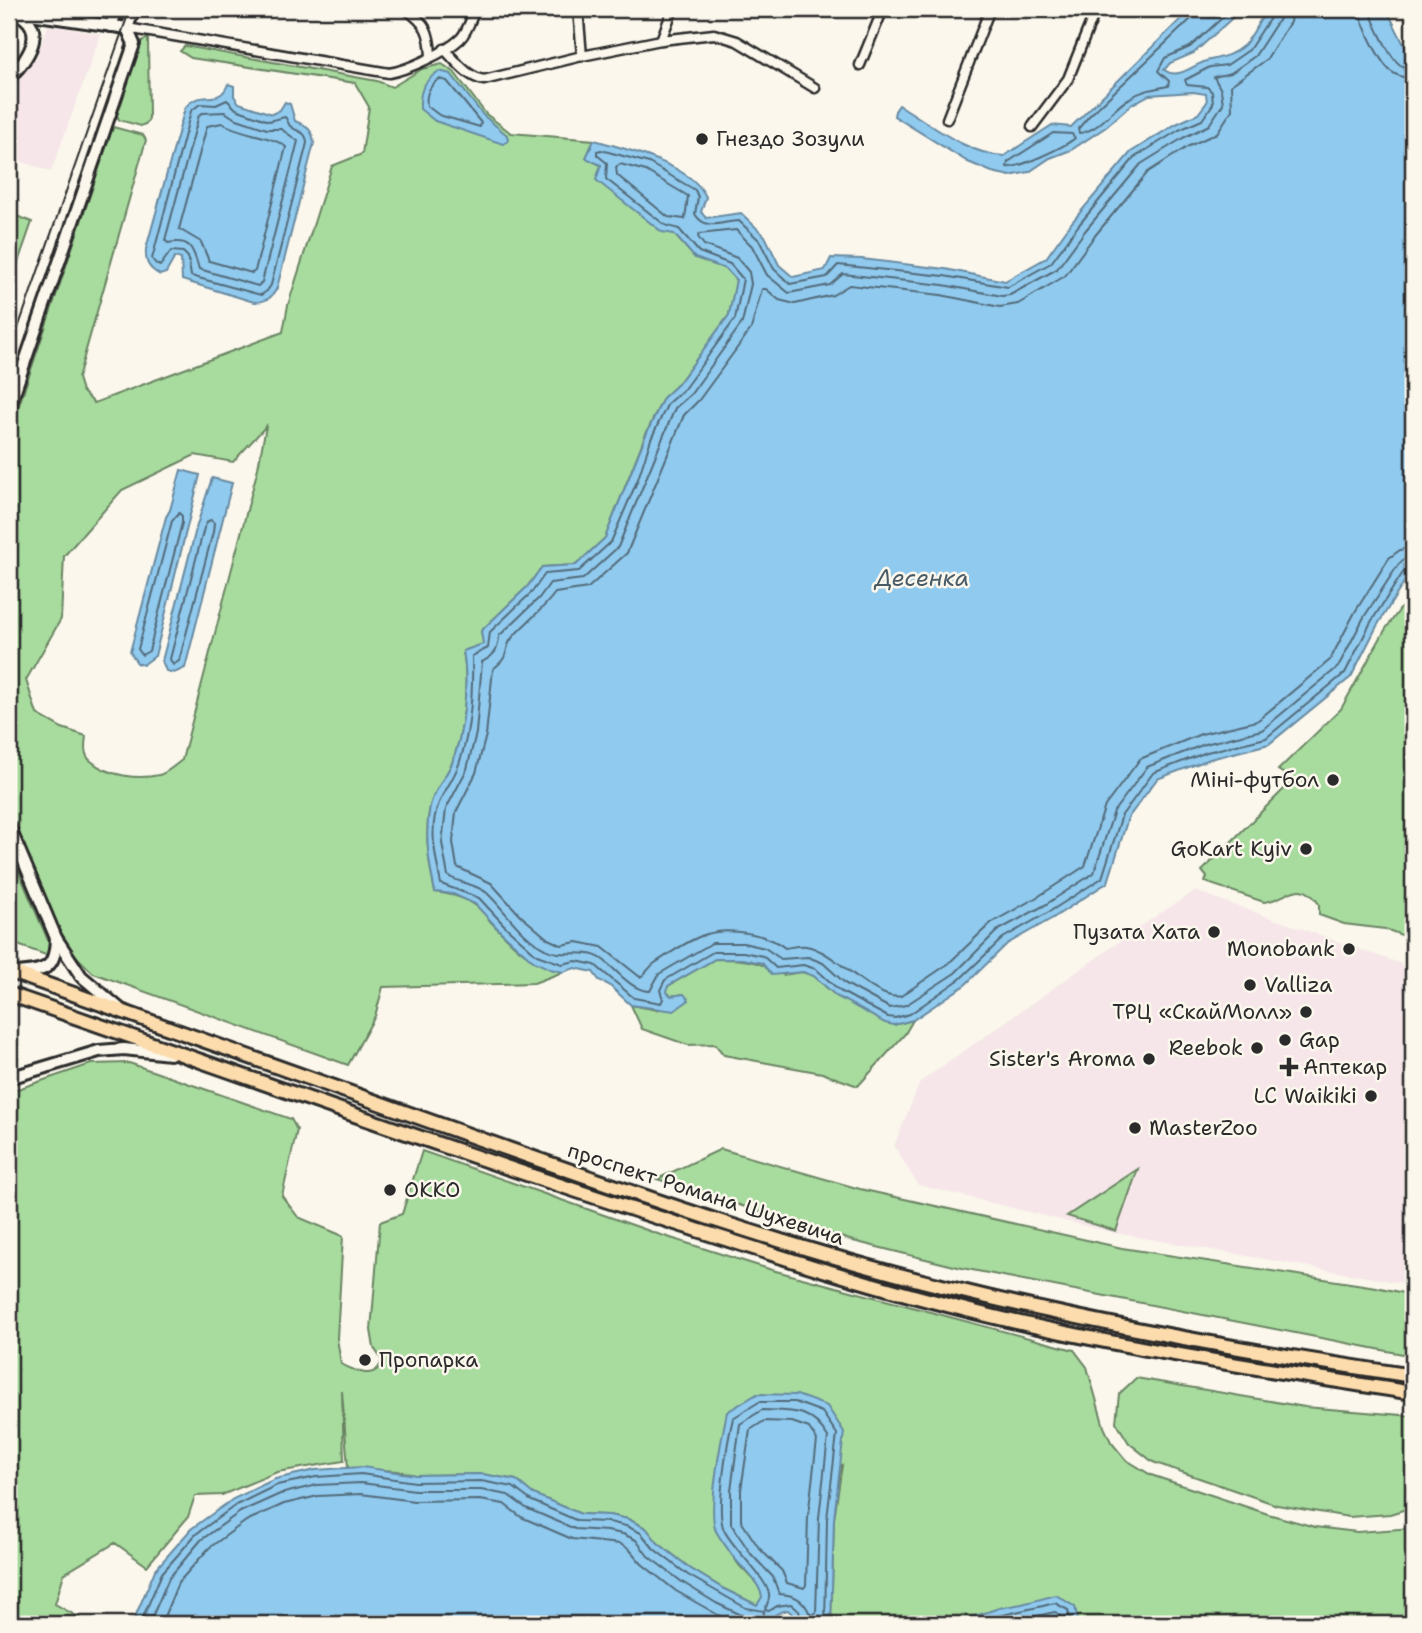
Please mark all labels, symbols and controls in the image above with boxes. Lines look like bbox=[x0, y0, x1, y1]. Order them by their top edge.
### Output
place label: Гнездо Зозули bbox=[716, 125, 865, 153]
marker: Гнездо Зозули bbox=[694, 131, 710, 147]
water label: Десенка bbox=[873, 563, 969, 593]
place label: Міні-футбол bbox=[1190, 766, 1319, 794]
marker: Міні-футбол bbox=[1325, 772, 1341, 788]
place label: GoKart Kyiv bbox=[1170, 835, 1292, 863]
marker: GoKart Kyiv bbox=[1298, 841, 1314, 857]
place label: Пузата Хата bbox=[1073, 918, 1200, 946]
marker: Пузата Хата bbox=[1206, 924, 1222, 940]
place label: Monobank bbox=[1227, 935, 1335, 963]
marker: Monobank bbox=[1341, 941, 1357, 957]
place label: Valliza bbox=[1264, 971, 1332, 999]
marker: Valliza bbox=[1242, 977, 1258, 993]
place label: ТРЦ «СкайМолл» bbox=[1112, 998, 1292, 1026]
marker: ТРЦ «СкайМолл» bbox=[1298, 1004, 1314, 1020]
place label: Gap bbox=[1299, 1026, 1340, 1054]
marker: Gap bbox=[1277, 1032, 1293, 1048]
place label: Reebok bbox=[1169, 1034, 1243, 1062]
marker: Reebok bbox=[1249, 1040, 1265, 1056]
place label: Sister's Aroma bbox=[989, 1045, 1135, 1073]
marker: Sister's Aroma bbox=[1141, 1051, 1157, 1067]
place label: Аптекар bbox=[1303, 1053, 1387, 1081]
marker: Аптекар bbox=[1281, 1059, 1297, 1075]
place label: LC Waikiki bbox=[1254, 1082, 1357, 1110]
marker: LC Waikiki bbox=[1363, 1088, 1379, 1104]
place label: MasterZoo bbox=[1149, 1114, 1258, 1142]
marker: MasterZoo bbox=[1127, 1120, 1143, 1136]
street label: проспект Романа Шухевича bbox=[564, 1136, 848, 1252]
place label: ОККО bbox=[404, 1176, 460, 1204]
marker: ОККО bbox=[382, 1182, 398, 1198]
place label: Пропарка bbox=[379, 1346, 478, 1374]
marker: Пропарка bbox=[357, 1352, 373, 1368]

